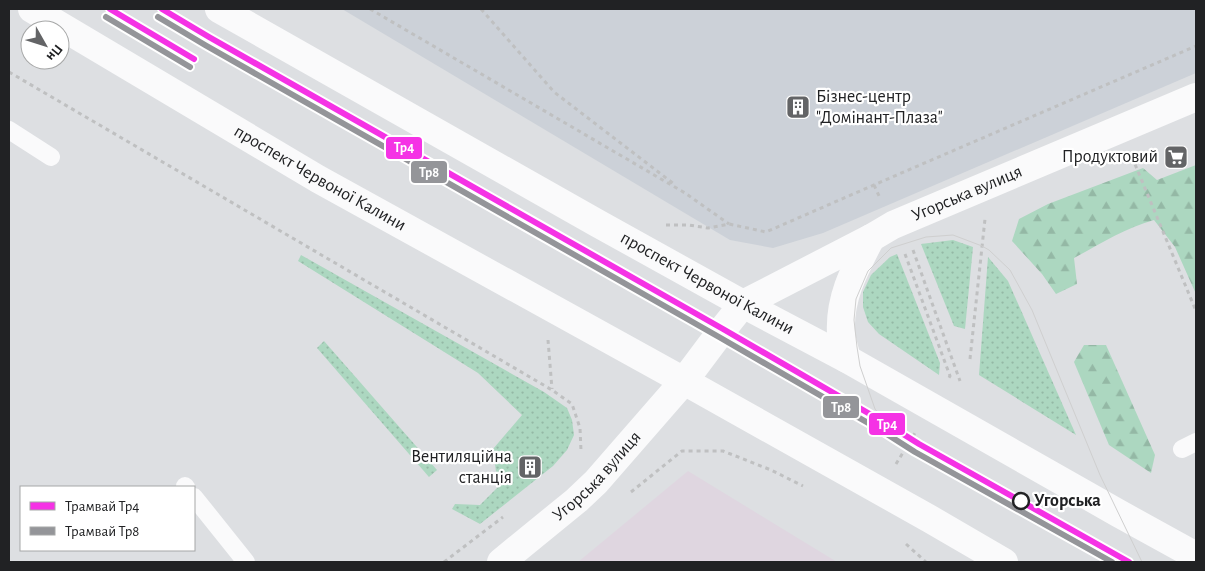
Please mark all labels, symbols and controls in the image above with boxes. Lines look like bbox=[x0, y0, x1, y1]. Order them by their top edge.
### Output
north arrow bbox=[20, 20, 70, 70]
text: Пн bbox=[44, 42, 65, 64]
place label: Бізнес-центр "Домінант-Плаза" bbox=[816, 88, 943, 127]
building icon: Бізнес-центр "Домінант-Плаза" bbox=[785, 94, 811, 120]
street label: проспект Червоної Калини bbox=[231, 122, 409, 235]
line badge: Тр4 bbox=[385, 136, 423, 160]
text: Тр4 bbox=[394, 141, 414, 155]
supermarket icon: Продуктовий bbox=[1163, 144, 1189, 170]
place label: Продуктовий bbox=[1062, 148, 1158, 166]
line badge: Тр8 bbox=[410, 160, 448, 184]
street label: Угорська вулиця bbox=[909, 162, 1025, 225]
text: Тр8 bbox=[419, 166, 439, 180]
street label: проспект Червоної Калини bbox=[617, 229, 797, 338]
line badge: Тр8 bbox=[822, 395, 860, 419]
text: Тр8 bbox=[831, 401, 851, 415]
line badge: Тр4 bbox=[868, 412, 906, 436]
text: Тр4 bbox=[877, 418, 897, 432]
street label: Угорська вулиця bbox=[550, 428, 645, 525]
place label: Вентиляційна станція bbox=[411, 448, 512, 487]
building icon: Вентиляційна станція bbox=[517, 454, 543, 480]
legend bbox=[20, 486, 195, 551]
marker: Угорська bbox=[1012, 492, 1030, 510]
place label: Угорська bbox=[1034, 492, 1101, 510]
text: Трамвай Тр4 bbox=[65, 499, 140, 514]
text: Трамвай Тр8 bbox=[65, 524, 139, 539]

